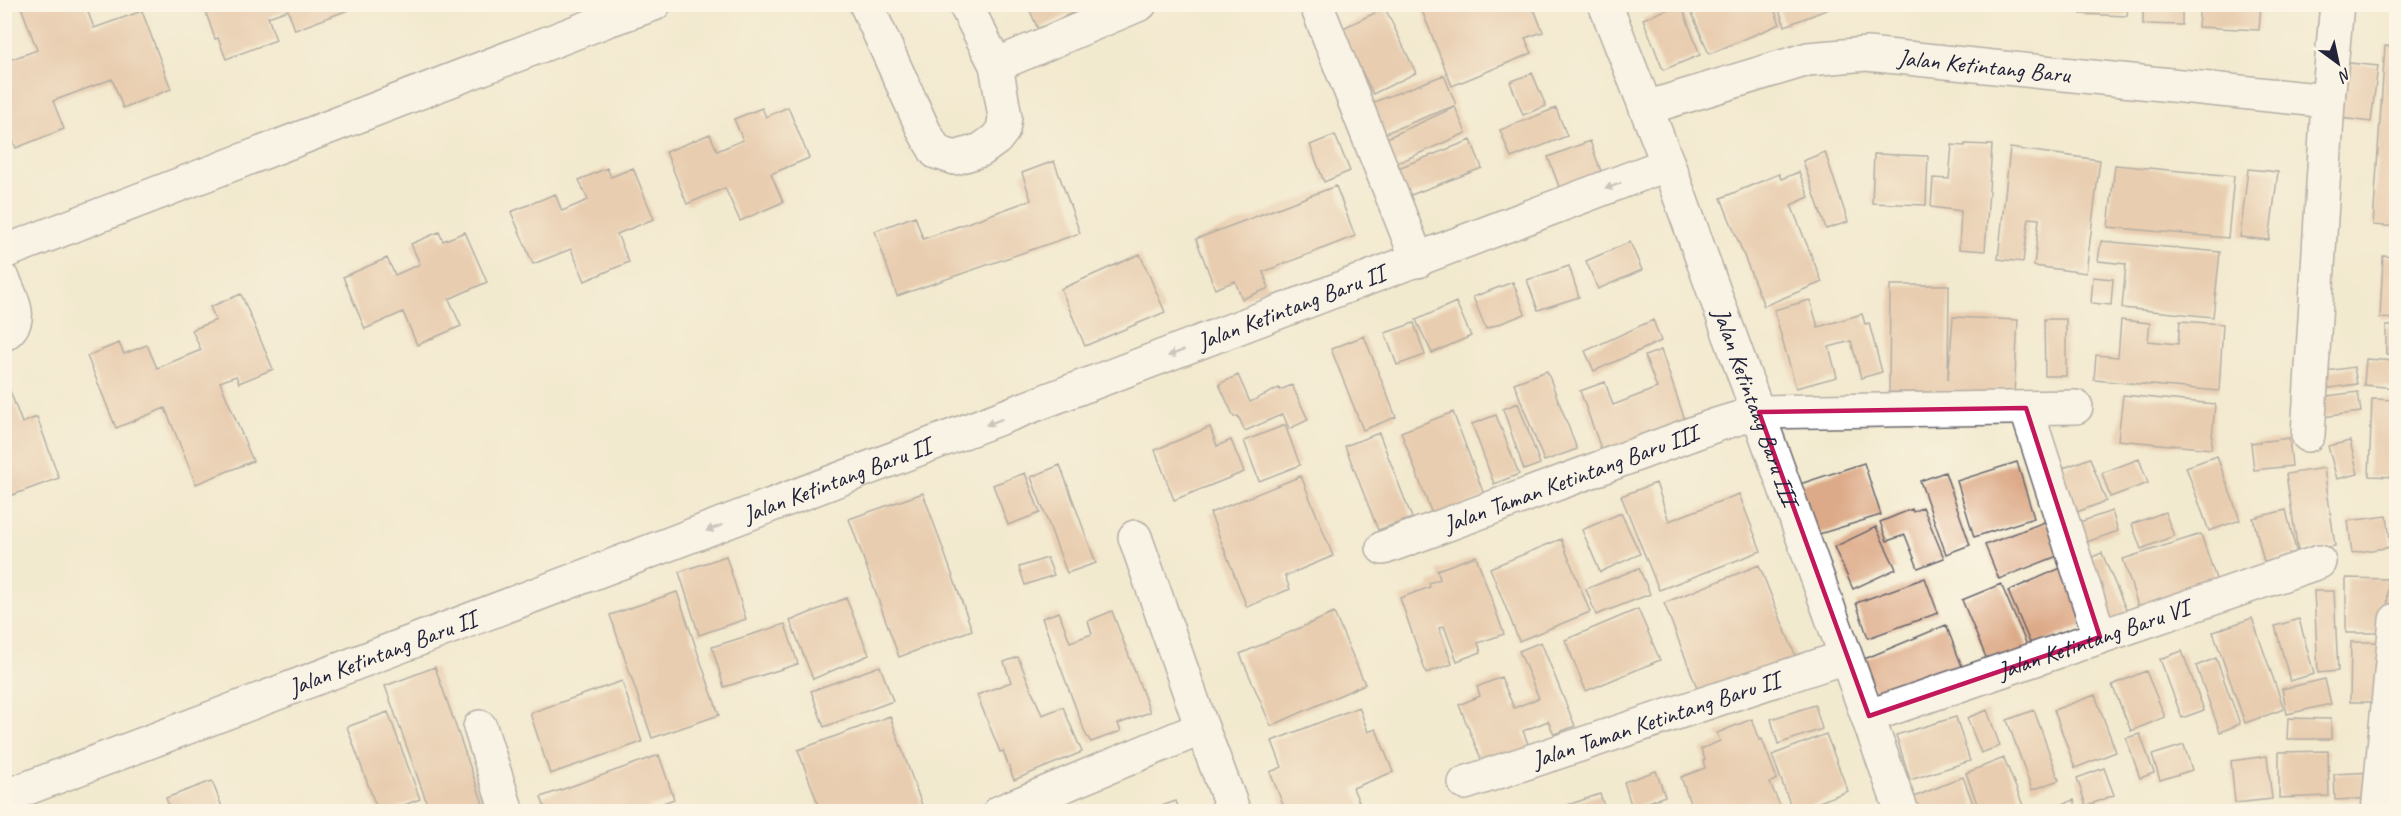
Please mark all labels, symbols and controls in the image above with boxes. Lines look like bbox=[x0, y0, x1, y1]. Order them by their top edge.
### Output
north arrow bbox=[2308, 33, 2368, 93]
street label: Jalan Ketintang Baru bbox=[1895, 42, 2073, 90]
text: N bbox=[2333, 64, 2355, 88]
one-way arrow bbox=[1604, 181, 1622, 191]
street label: Jalan Ketintang Baru II bbox=[1192, 256, 1394, 357]
street label: Jalan Ketintang Baru III bbox=[1706, 303, 1807, 514]
one-way arrow bbox=[1167, 348, 1185, 358]
one-way arrow bbox=[985, 417, 1003, 427]
street label: Jalan Taman Ketintang Baru III bbox=[1439, 417, 1706, 540]
street label: Jalan Ketintang Baru II bbox=[738, 429, 940, 530]
one-way arrow bbox=[704, 523, 722, 533]
street label: Jalan Ketintang Baru VI bbox=[1993, 591, 2198, 686]
street label: Jalan Ketintang Baru II bbox=[284, 602, 486, 703]
street label: Jalan Taman Ketintang Baru II bbox=[1527, 663, 1788, 775]

